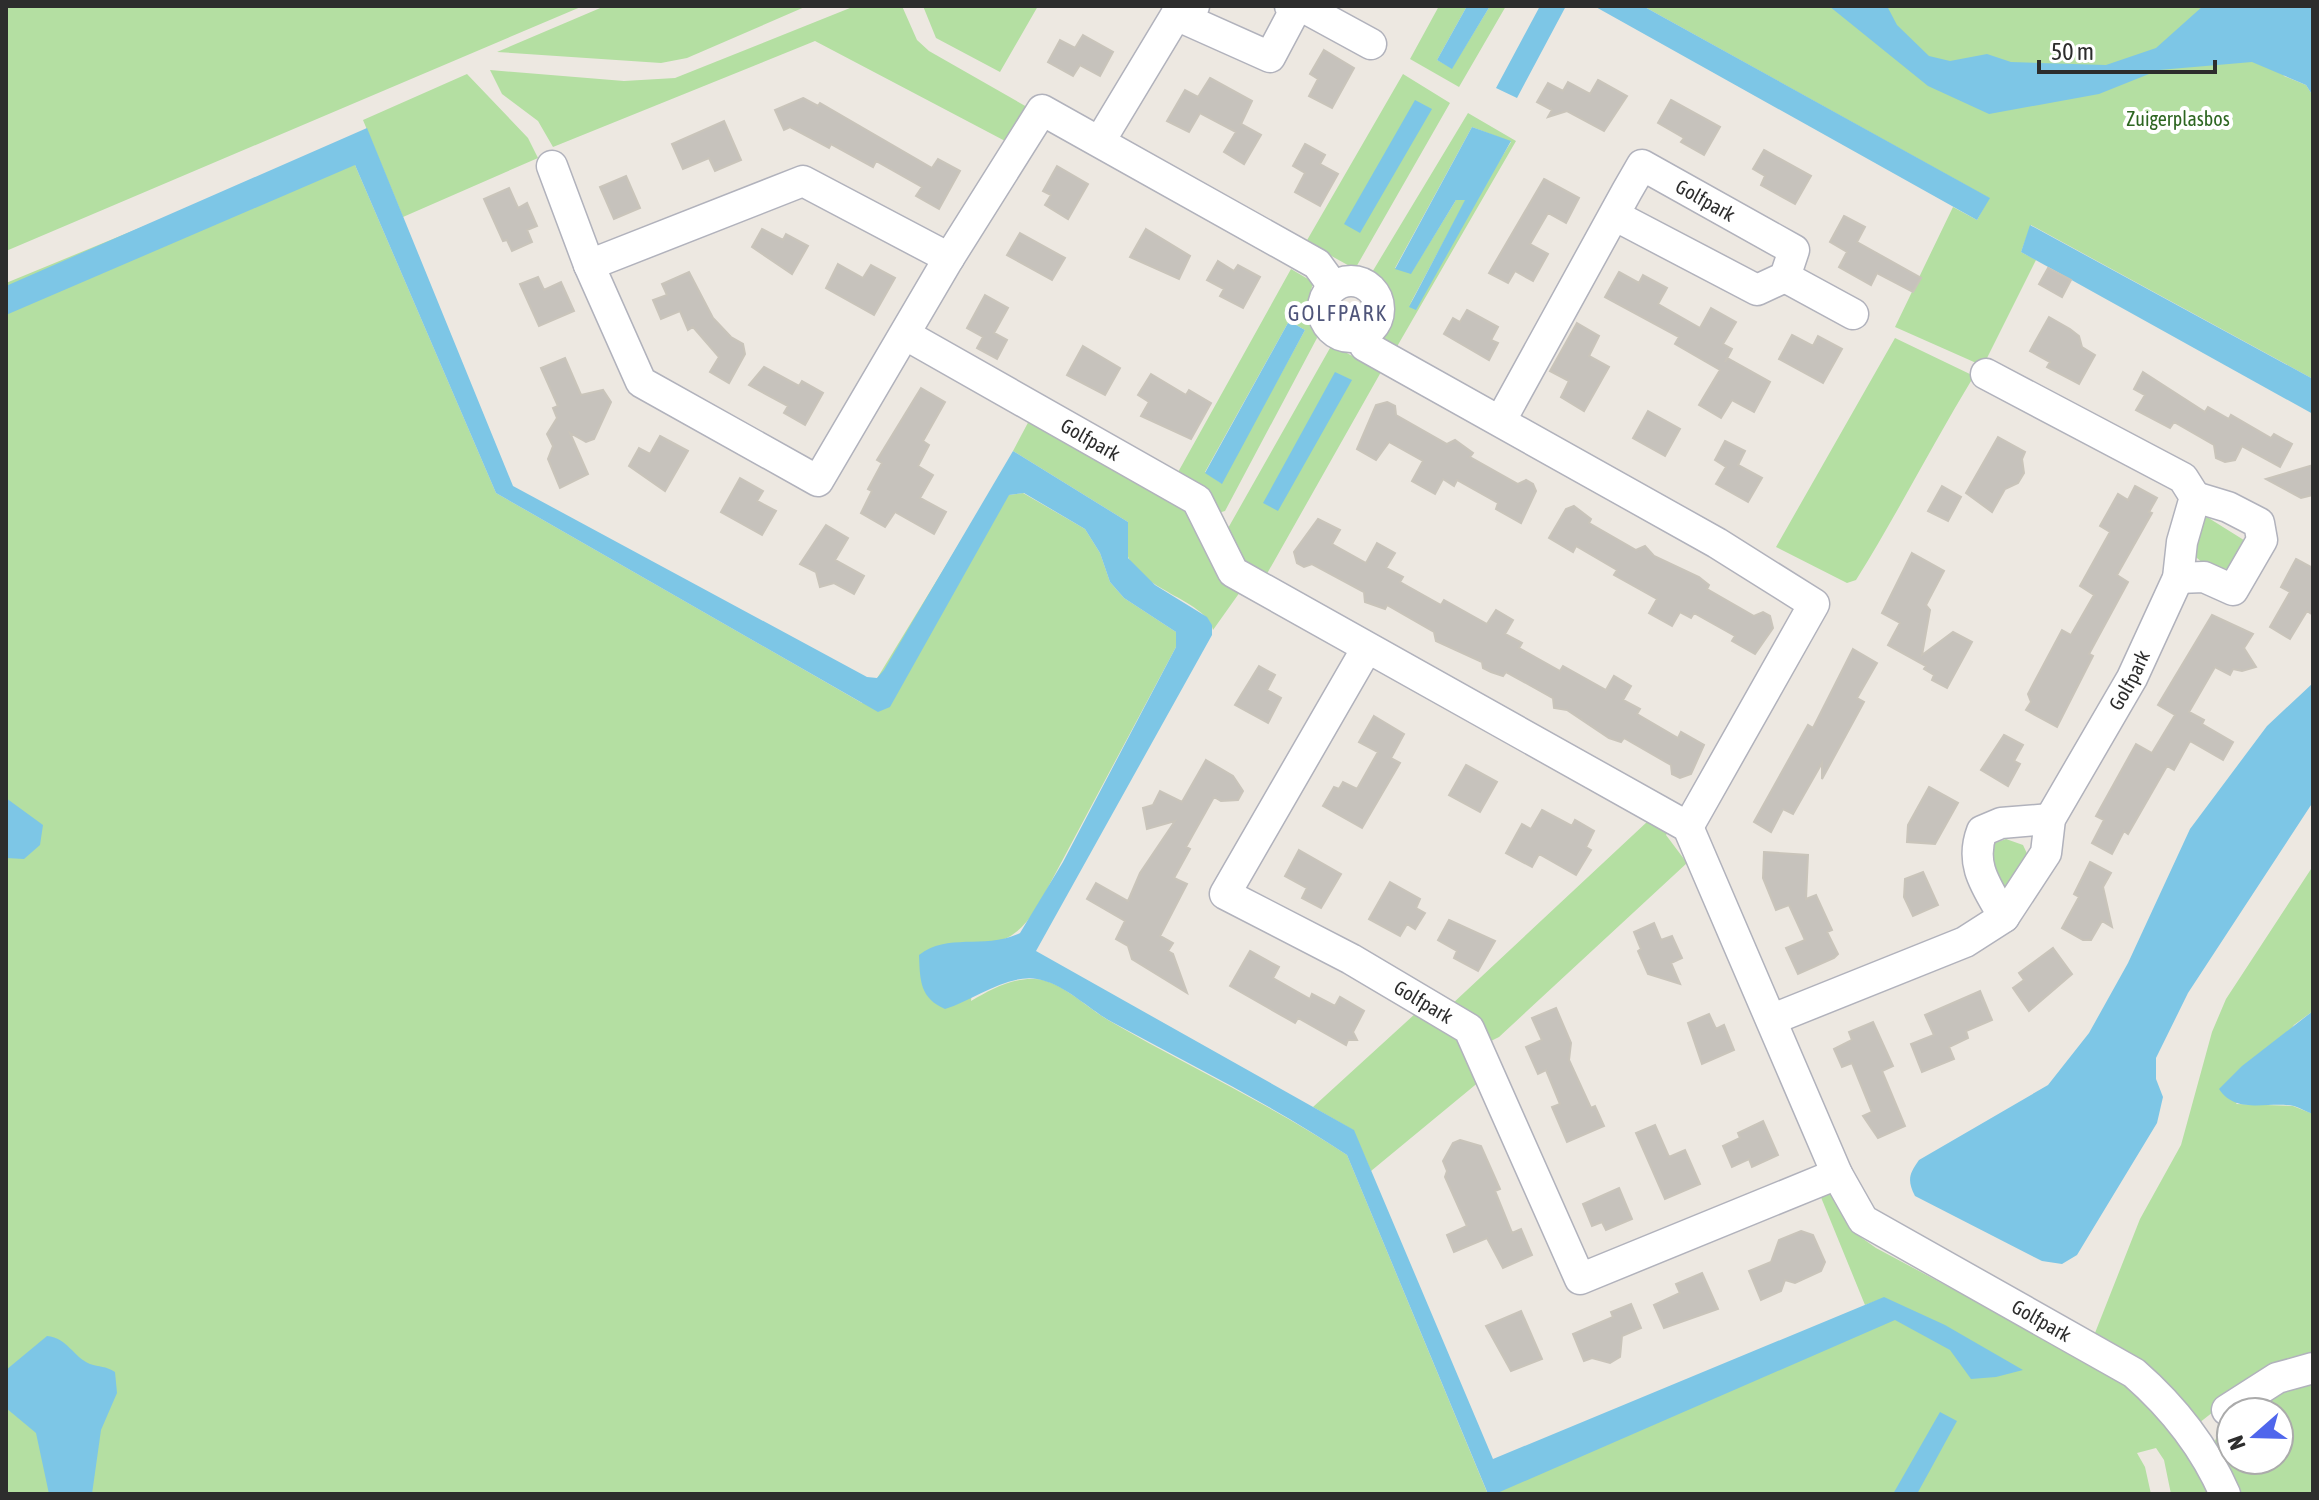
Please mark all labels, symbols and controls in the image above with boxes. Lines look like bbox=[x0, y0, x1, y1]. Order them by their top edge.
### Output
scale bar bbox=[2039, 24, 2215, 74]
text: 50 m bbox=[2051, 38, 2094, 65]
park label: Zuigerplasbos bbox=[2126, 107, 2230, 130]
street label: Golfpark bbox=[1672, 174, 1739, 226]
district label: GOLFPARK bbox=[1288, 300, 1388, 326]
street label: Golfpark bbox=[1057, 413, 1124, 465]
street label: Golfpark bbox=[2104, 646, 2154, 714]
street label: Golfpark bbox=[1390, 975, 1457, 1028]
street label: Golfpark bbox=[2008, 1294, 2076, 1346]
north arrow bbox=[2215, 1396, 2295, 1476]
text: N bbox=[2222, 1432, 2251, 1453]

